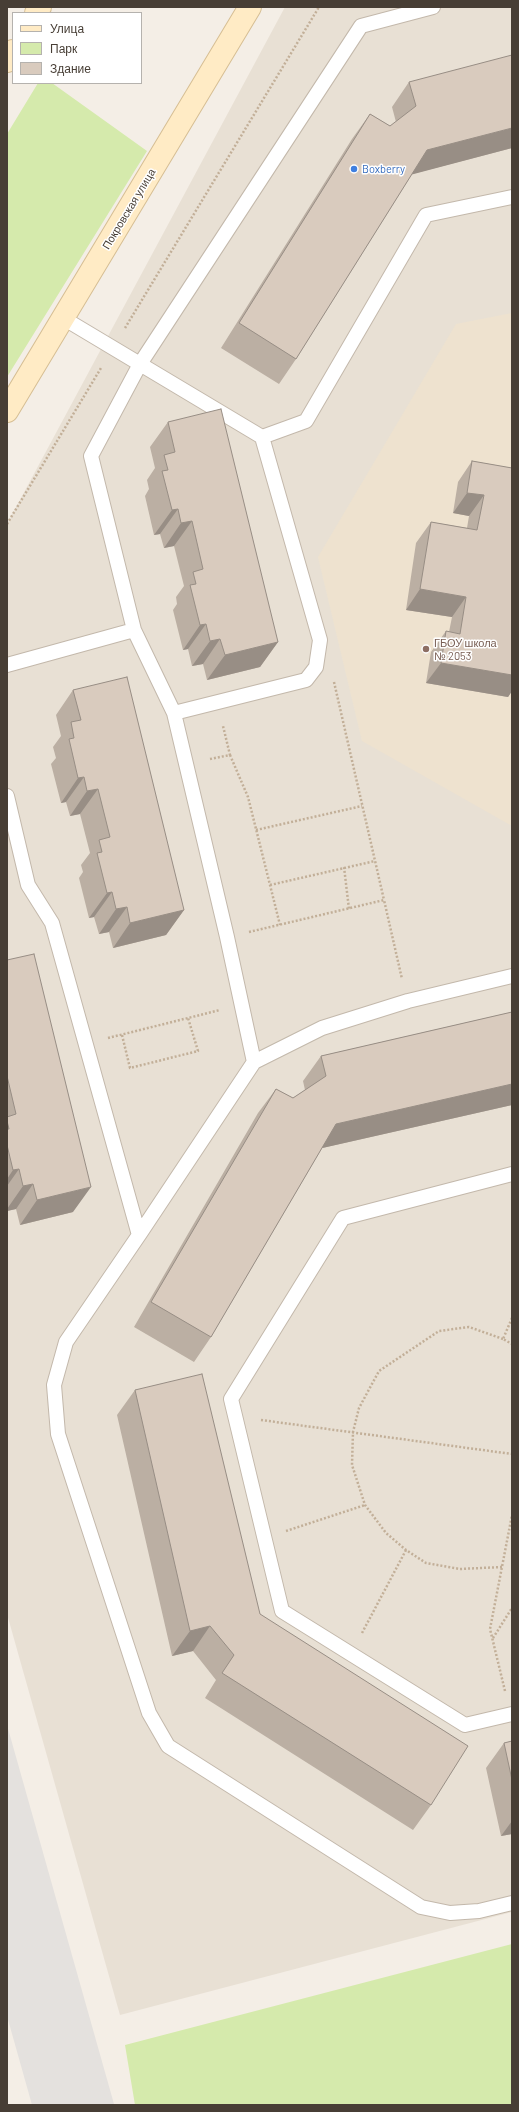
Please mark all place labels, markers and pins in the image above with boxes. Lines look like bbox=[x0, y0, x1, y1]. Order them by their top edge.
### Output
place label: Boxberry bbox=[362, 162, 405, 176]
marker: Boxberry bbox=[349, 164, 359, 174]
place label: ГБОУ школа № 2053 bbox=[434, 636, 497, 662]
marker: ГБОУ школа № 2053 bbox=[421, 644, 431, 654]

